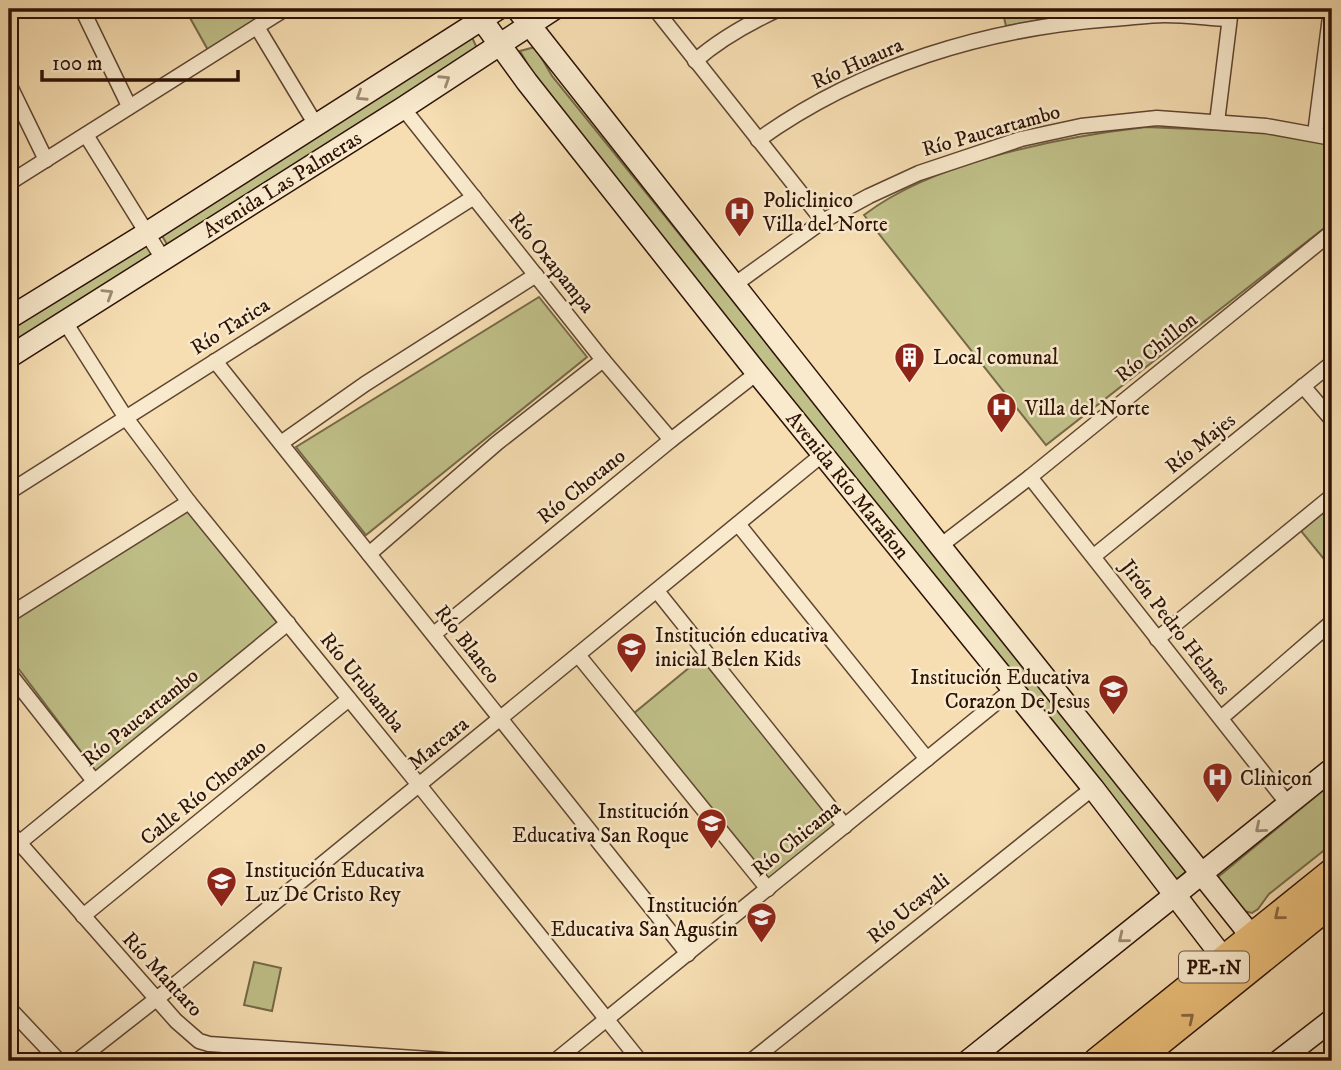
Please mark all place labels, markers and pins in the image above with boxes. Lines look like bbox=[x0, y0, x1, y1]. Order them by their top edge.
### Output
place label: Policlinico Villa del Norte bbox=[762, 188, 888, 238]
hospital icon: Policlinico Villa del Norte bbox=[723, 195, 757, 239]
building icon: Local comunal bbox=[893, 340, 927, 384]
place label: Local comunal bbox=[933, 345, 1059, 371]
hospital icon: Villa del Norte bbox=[985, 391, 1019, 435]
place label: Villa del Norte bbox=[1024, 396, 1150, 422]
place label: Institución educativa inicial Belen Kids bbox=[655, 623, 828, 673]
school or university icon: Institución educativa inicial Belen Kids bbox=[615, 630, 649, 674]
place label: Institución Educativa Corazon De Jesus bbox=[911, 665, 1090, 715]
school or university icon: Institución Educativa Corazon De Jesus bbox=[1096, 672, 1130, 716]
hospital icon: Clinicon bbox=[1200, 761, 1234, 805]
place label: Clinicon bbox=[1240, 766, 1312, 792]
place label: Institución Educativa San Roque bbox=[512, 799, 689, 849]
school or university icon: Institución Educativa San Roque bbox=[695, 806, 729, 850]
place label: Institución Educativa Luz De Cristo Rey bbox=[245, 858, 425, 908]
school or university icon: Institución Educativa Luz De Cristo Rey bbox=[205, 865, 239, 909]
place label: Institución Educativa San Agustin bbox=[550, 893, 738, 943]
school or university icon: Institución Educativa San Agustin bbox=[744, 900, 778, 944]

